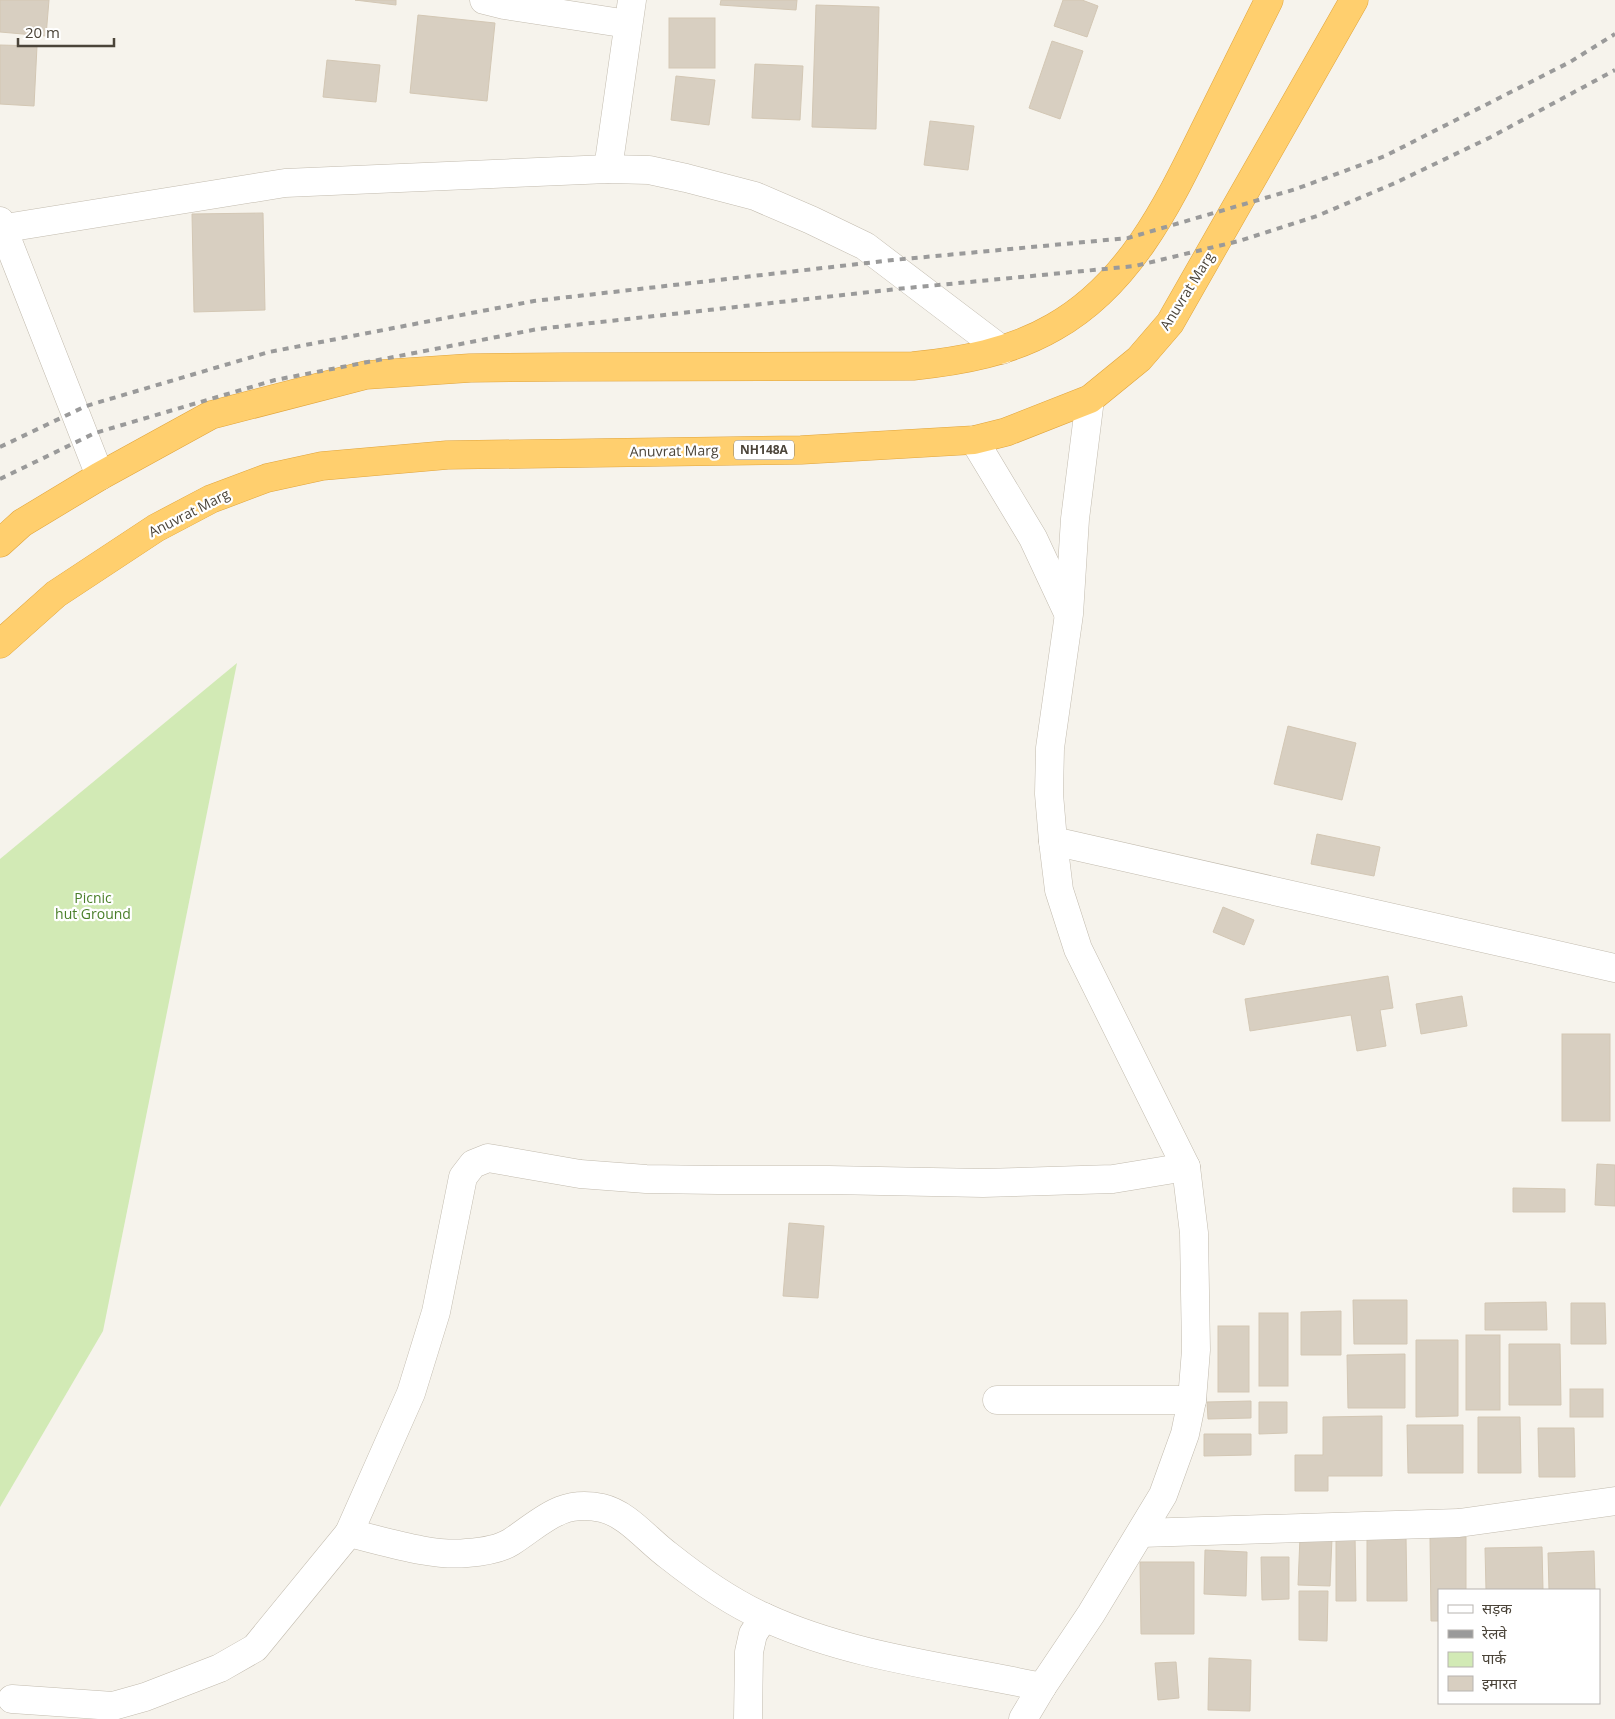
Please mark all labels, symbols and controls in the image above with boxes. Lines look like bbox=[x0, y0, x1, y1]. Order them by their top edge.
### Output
scale bar bbox=[18, 15, 114, 47]
text: 20 m bbox=[25, 22, 60, 42]
street label: Anuvrat Marg bbox=[1155, 248, 1218, 333]
street label: Anuvrat Marg bbox=[629, 440, 719, 461]
road number: NH148A bbox=[734, 440, 794, 460]
street label: Anuvrat Marg bbox=[145, 484, 233, 541]
park label: Picnic hut Ground bbox=[55, 888, 131, 923]
legend bbox=[1438, 1589, 1600, 1704]
text: सड़क bbox=[1482, 1598, 1512, 1618]
text: रेलवे bbox=[1481, 1623, 1507, 1643]
text: पार्क bbox=[1482, 1648, 1506, 1668]
text: इमारत bbox=[1482, 1673, 1517, 1693]

